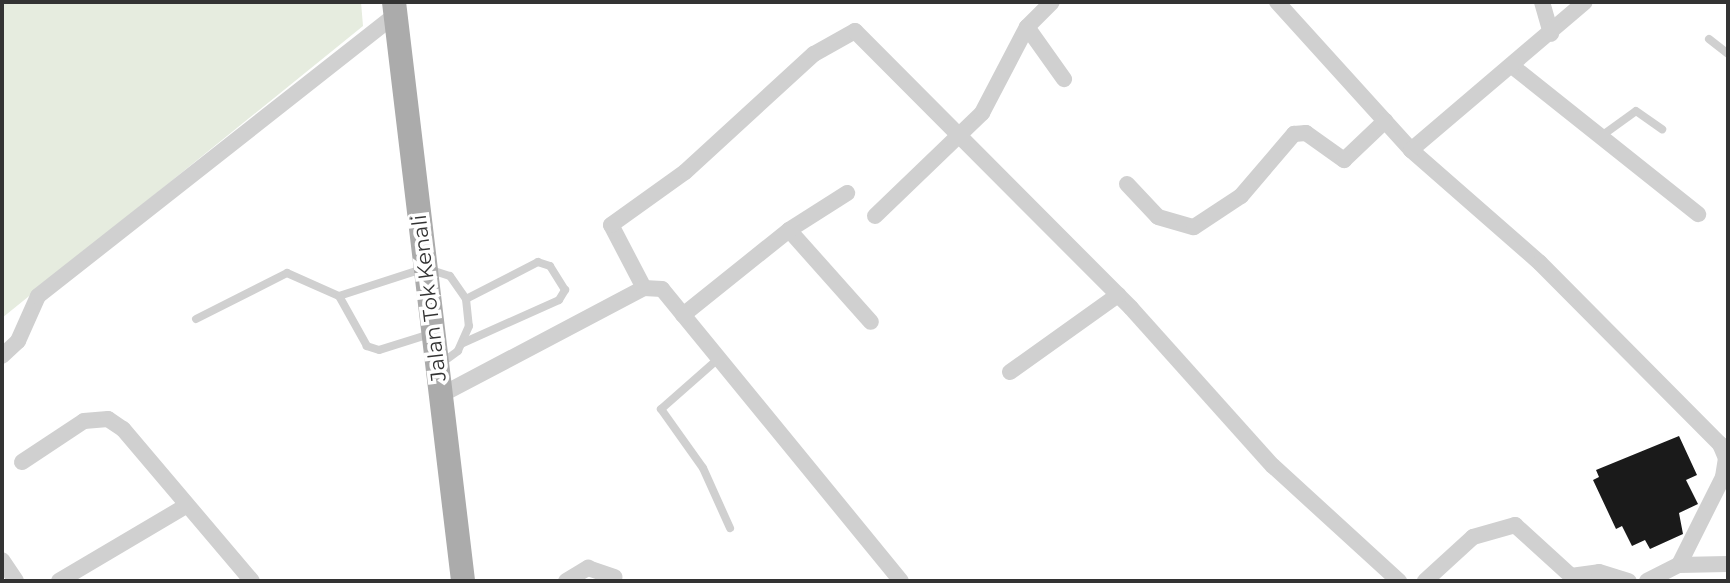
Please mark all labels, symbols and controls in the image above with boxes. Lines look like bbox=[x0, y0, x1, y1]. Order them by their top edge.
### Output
street label: Jalan Tok Kenali bbox=[406, 213, 452, 383]

